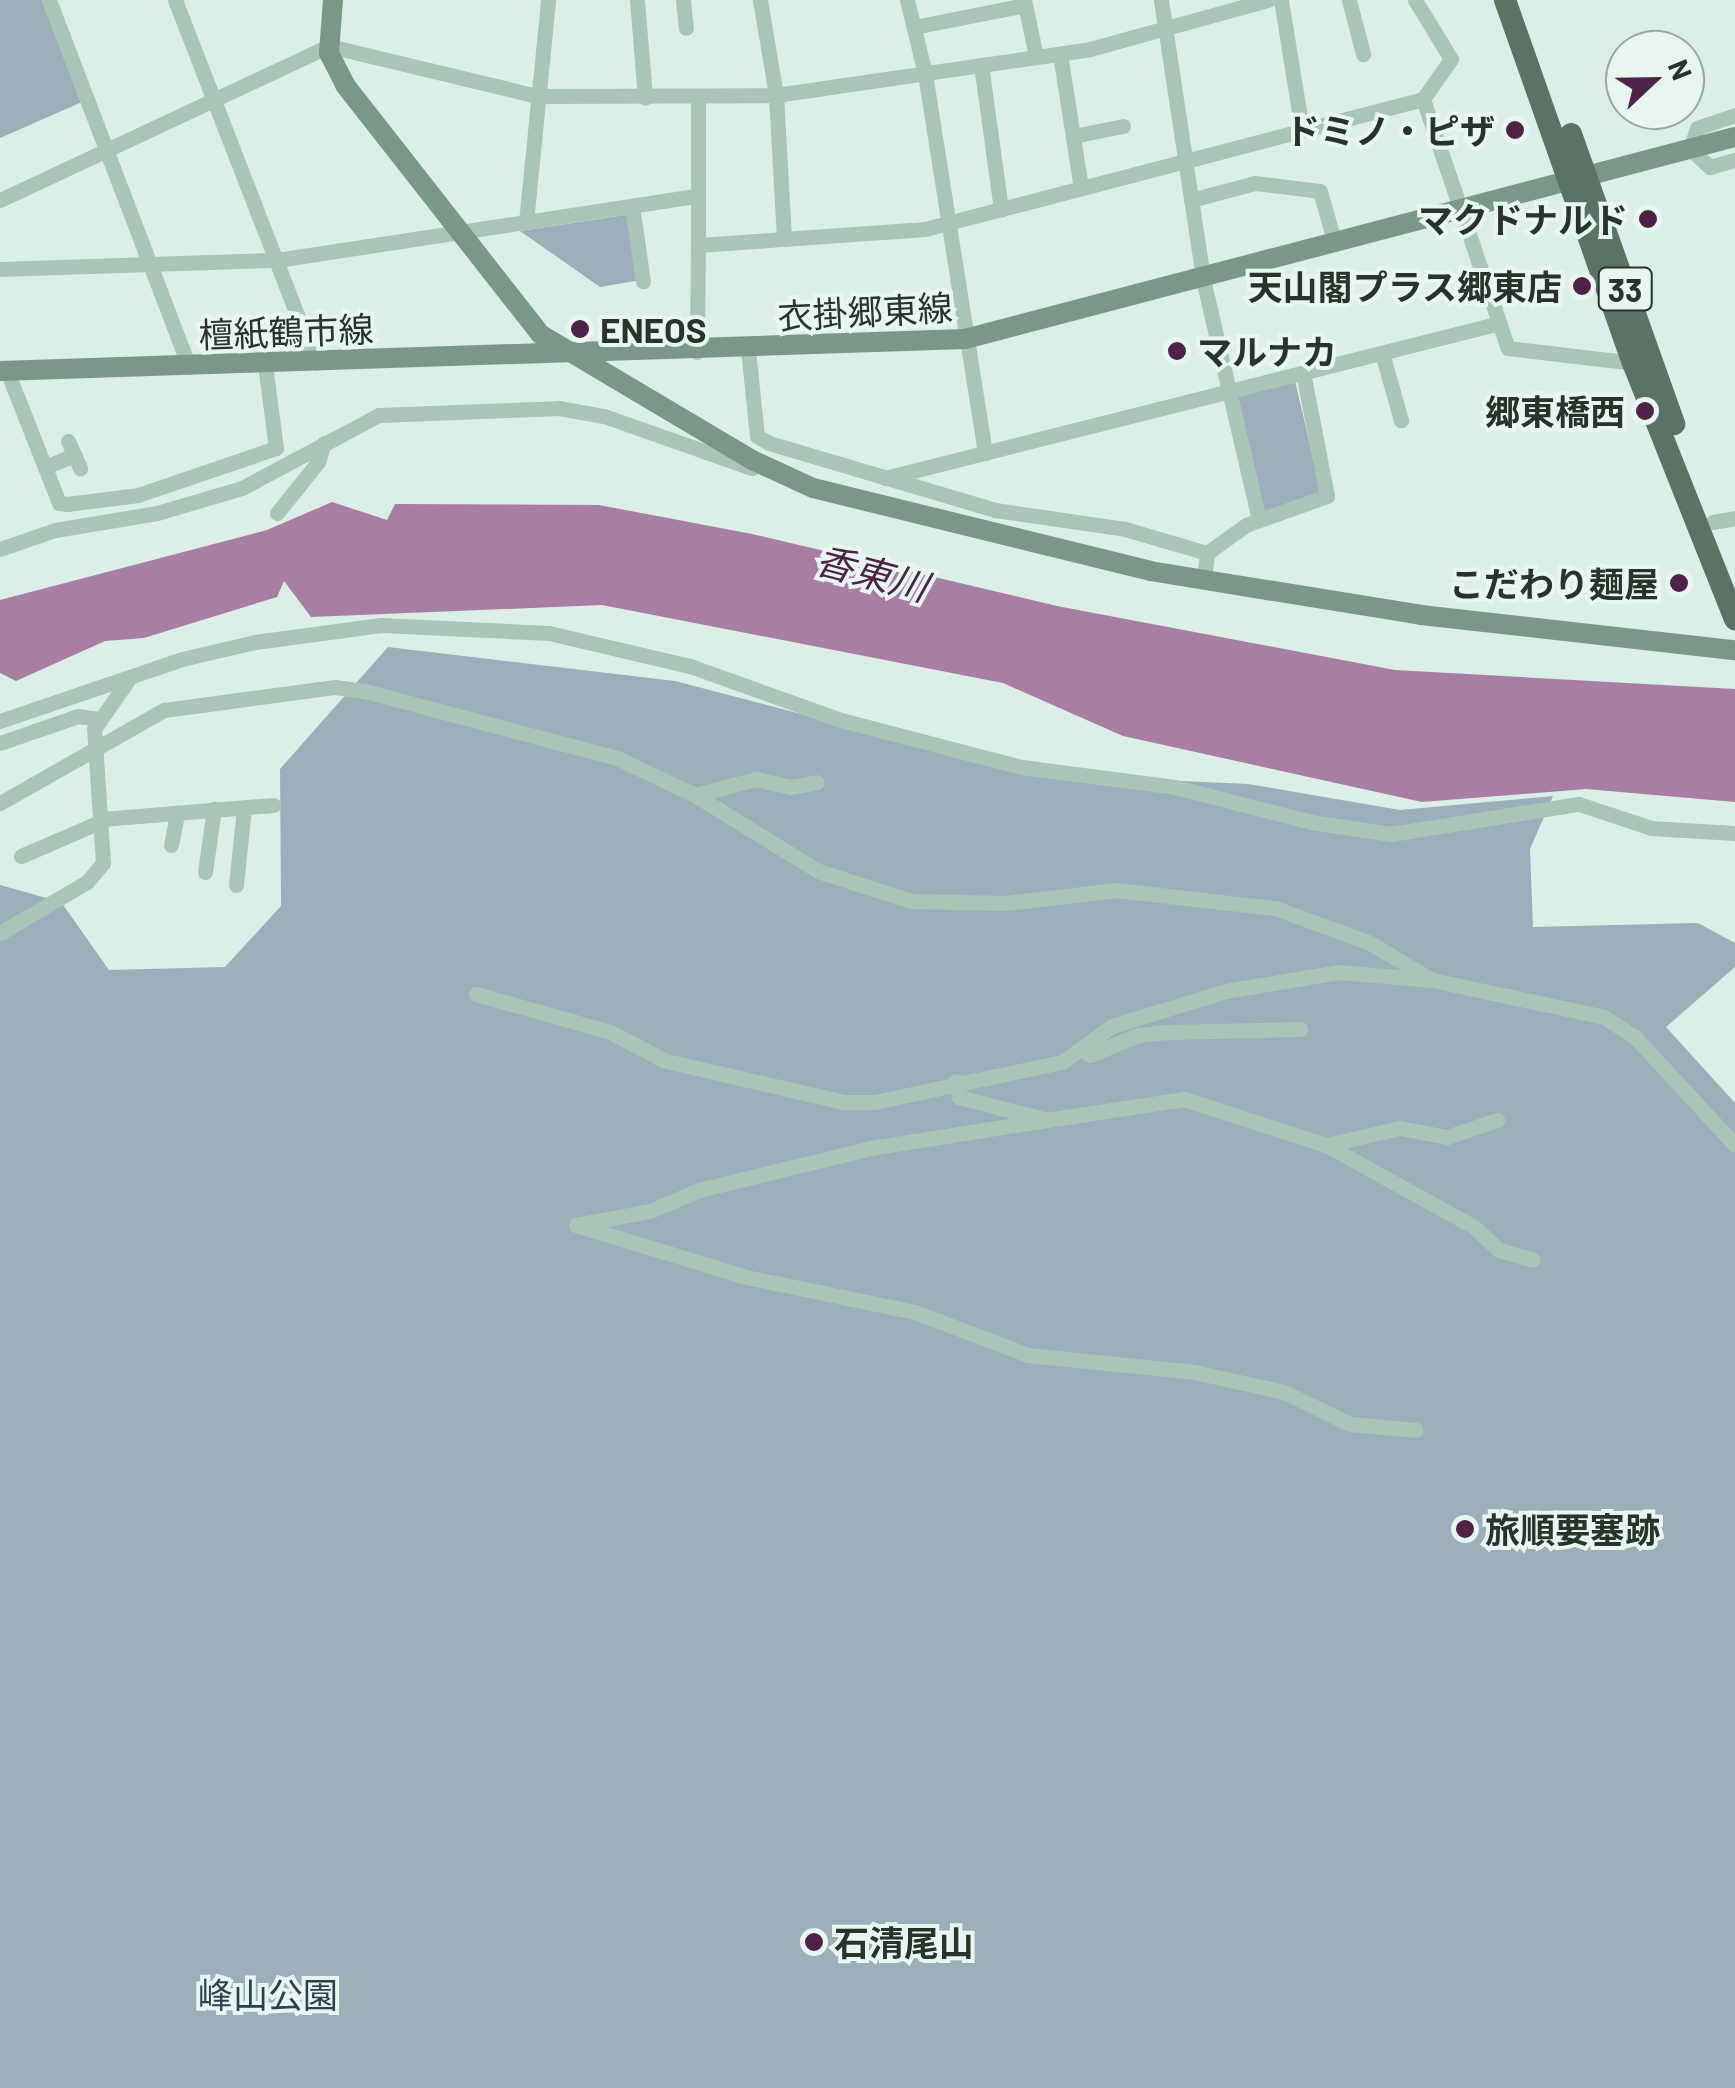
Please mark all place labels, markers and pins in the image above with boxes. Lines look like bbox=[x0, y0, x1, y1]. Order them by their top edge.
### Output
place label: ドミノ・ピザ bbox=[1285, 109, 1495, 151]
marker: ドミノ・ピザ bbox=[1504, 119, 1526, 141]
place label: マクドナルド bbox=[1418, 198, 1628, 240]
marker: マクドナルド bbox=[1637, 208, 1659, 230]
place label: 天山閣プラス郷東店 bbox=[1247, 265, 1562, 307]
marker: 天山閣プラス郷東店 bbox=[1571, 275, 1593, 297]
place label: ENEOS bbox=[600, 308, 707, 350]
marker: ENEOS bbox=[569, 318, 591, 340]
place label: マルナカ bbox=[1197, 330, 1337, 372]
marker: マルナカ bbox=[1166, 340, 1188, 362]
place label: 郷東橋西 bbox=[1485, 390, 1625, 432]
marker: 郷東橋西 bbox=[1634, 400, 1656, 422]
place label: こだわり麺屋 bbox=[1449, 562, 1659, 604]
marker: こだわり麺屋 bbox=[1668, 572, 1690, 594]
place label: 旅順要塞跡 bbox=[1485, 1508, 1660, 1550]
marker: 旅順要塞跡 bbox=[1454, 1518, 1476, 1540]
place label: 石清尾山 bbox=[834, 1921, 974, 1963]
marker: 石清尾山 bbox=[803, 1931, 825, 1953]

